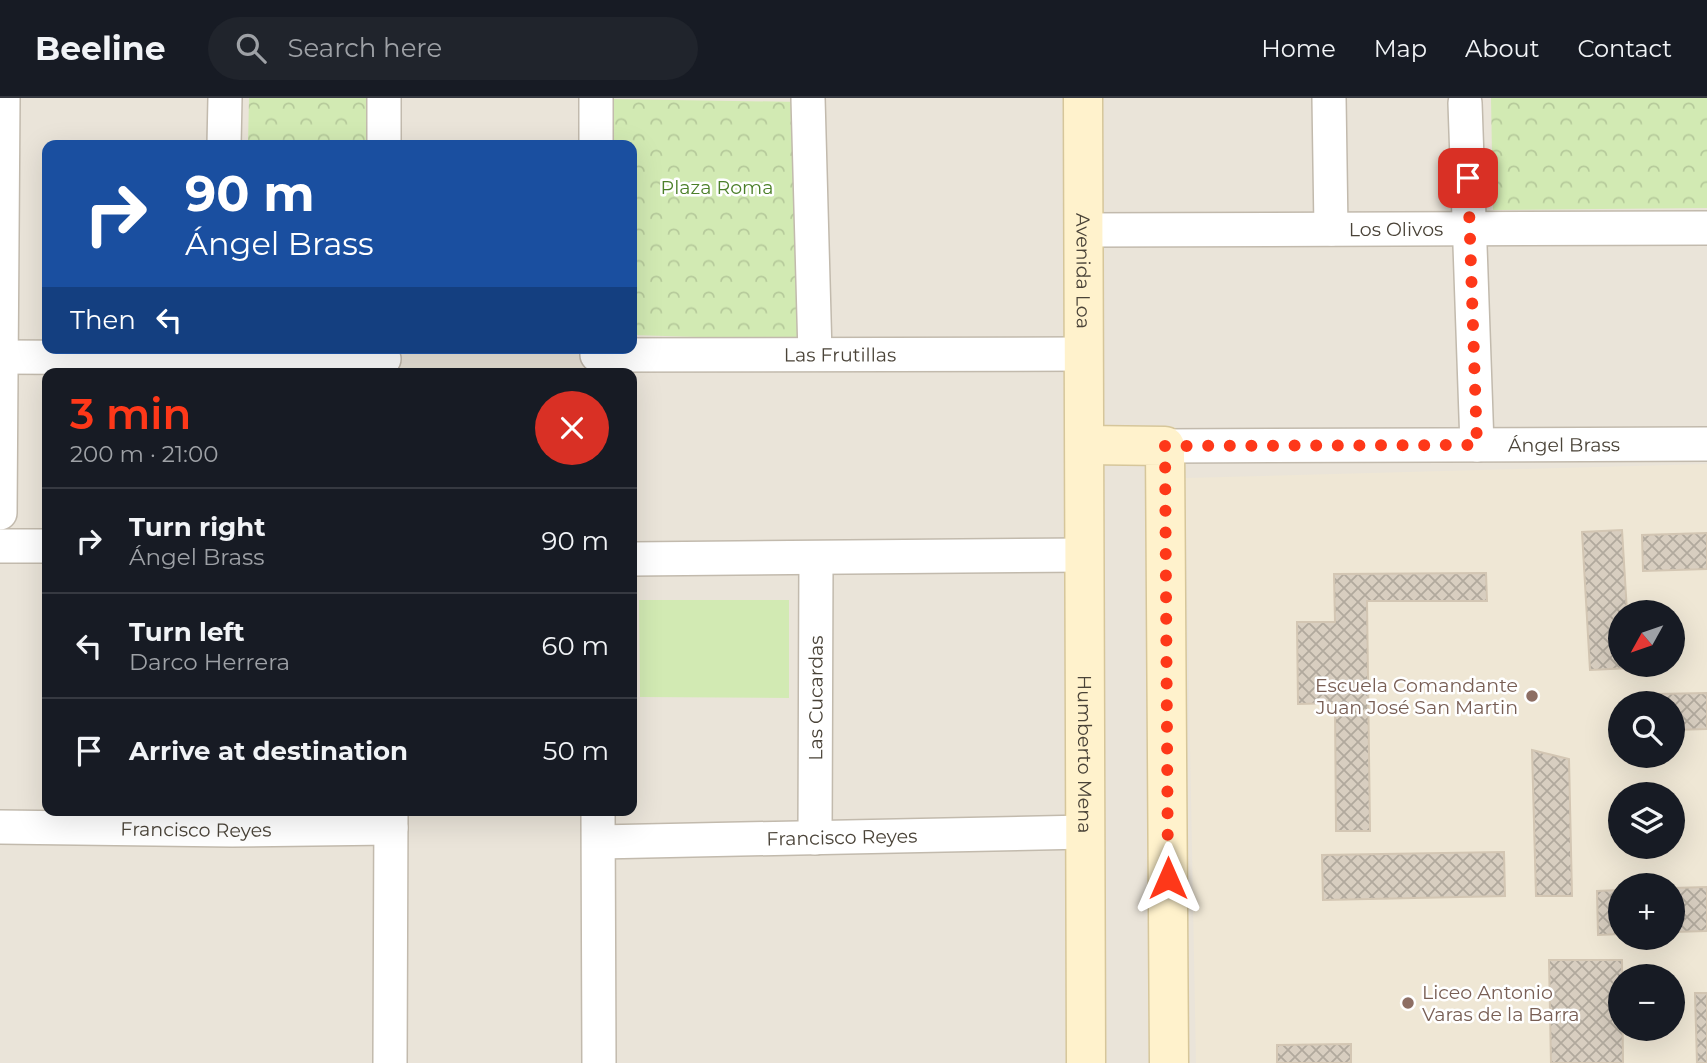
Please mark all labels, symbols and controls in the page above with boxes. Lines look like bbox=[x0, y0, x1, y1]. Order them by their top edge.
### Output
search box bbox=[208, 17, 698, 80]
text: Beeline bbox=[35, 28, 166, 68]
icon: search bbox=[232, 29, 270, 67]
text: Search here bbox=[288, 32, 442, 64]
text: Home bbox=[1261, 34, 1336, 63]
text: Map bbox=[1374, 34, 1427, 63]
text: About bbox=[1465, 34, 1539, 63]
text: Contact bbox=[1577, 34, 1672, 63]
pin bbox=[1438, 148, 1498, 208]
icon: arrive bbox=[1449, 159, 1487, 197]
text: 90 m bbox=[185, 164, 315, 223]
icon: right bbox=[70, 168, 161, 259]
park label: Plaza Roma bbox=[661, 176, 773, 199]
street label: Avenida Loa bbox=[1072, 213, 1095, 329]
street label: Los Olivos bbox=[1349, 217, 1443, 241]
text: Ángel Brass bbox=[185, 224, 374, 263]
icon: left bbox=[150, 301, 188, 339]
text: Then bbox=[70, 304, 136, 336]
street label: Las Frutillas bbox=[784, 343, 896, 366]
text: 3 min bbox=[70, 388, 191, 440]
button: close bbox=[535, 391, 609, 465]
street label: Ángel Brass bbox=[1508, 433, 1620, 456]
text: 200 m · 21:00 bbox=[70, 440, 218, 468]
text: Turn right bbox=[129, 511, 265, 543]
icon: right bbox=[70, 522, 108, 560]
text: 90 m bbox=[542, 525, 609, 557]
text: Ángel Brass bbox=[129, 543, 265, 571]
north arrow bbox=[1608, 600, 1685, 677]
map controls bbox=[1608, 600, 1685, 1041]
text: Turn left bbox=[129, 616, 245, 648]
icon: left bbox=[70, 627, 108, 665]
text: 60 m bbox=[542, 630, 609, 662]
street label: Las Cucardas bbox=[804, 635, 827, 761]
text: Darco Herrera bbox=[129, 648, 290, 676]
place label: Escuela Comandante Juan José San Martin bbox=[1315, 674, 1518, 719]
street label: Humberto Mena bbox=[1073, 675, 1097, 833]
marker: Escuela Comandante Juan José San Martin bbox=[1524, 688, 1540, 704]
button: search bbox=[1608, 691, 1685, 768]
icon: arrive bbox=[70, 732, 108, 770]
text: Arrive at destination bbox=[129, 735, 408, 767]
text: 50 m bbox=[543, 735, 609, 767]
button: layers bbox=[1608, 782, 1685, 859]
street label: Francisco Reyes bbox=[120, 817, 272, 842]
street label: Francisco Reyes bbox=[766, 824, 918, 850]
position arrow bbox=[1131, 841, 1205, 915]
button: + bbox=[1608, 873, 1685, 950]
button: − bbox=[1608, 964, 1685, 1041]
place label: Liceo Antonio Varas de la Barra bbox=[1422, 981, 1579, 1026]
marker: Liceo Antonio Varas de la Barra bbox=[1400, 995, 1416, 1011]

